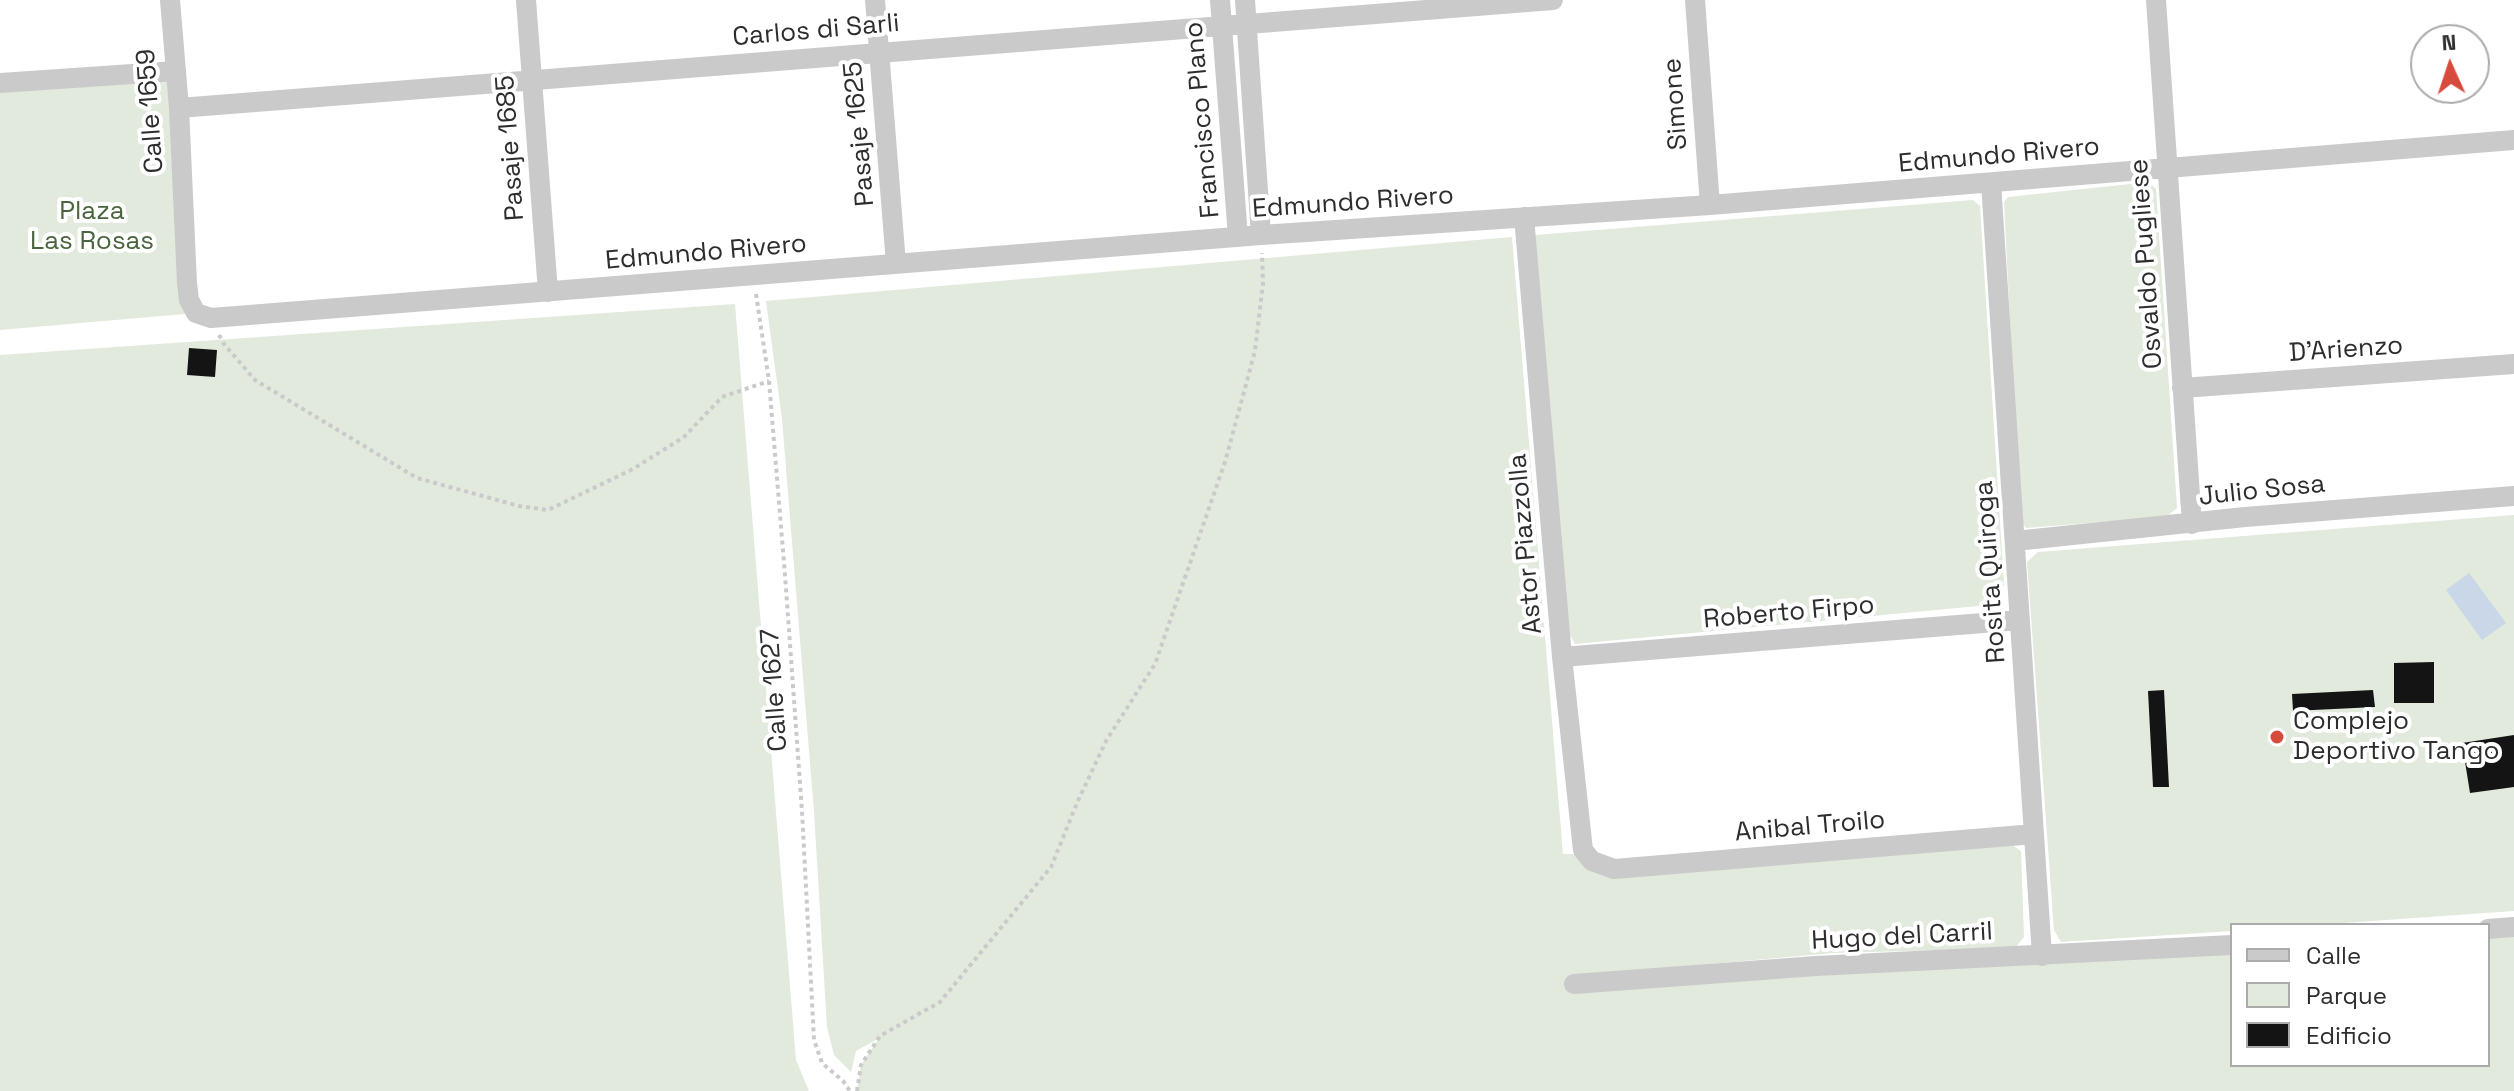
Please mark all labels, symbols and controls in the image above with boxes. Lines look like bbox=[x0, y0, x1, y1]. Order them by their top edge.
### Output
street label: Carlos di Sarli bbox=[731, 8, 901, 54]
street label: Francisco Plano bbox=[1179, 20, 1227, 220]
north arrow bbox=[2410, 24, 2490, 104]
text: N bbox=[2441, 28, 2457, 56]
street label: Calle 1659 bbox=[131, 48, 171, 174]
street label: Simone bbox=[1657, 57, 1695, 151]
street label: Pasaje 1625 bbox=[838, 60, 882, 208]
street label: Pasaje 1685 bbox=[490, 74, 532, 222]
street label: Edmundo Rivero bbox=[1897, 132, 2101, 180]
street label: Osvaldo Pugliese bbox=[2124, 158, 2170, 370]
street label: Edmundo Rivero bbox=[1251, 180, 1455, 226]
park label: Plaza Las Rosas bbox=[30, 196, 154, 258]
street label: Edmundo Rivero bbox=[604, 229, 808, 277]
street label: D'Arienzo bbox=[2288, 330, 2404, 370]
street label: Astor Piazzolla bbox=[1503, 452, 1549, 636]
street label: Julio Sosa bbox=[2197, 469, 2327, 513]
street label: Rosita Quiroga bbox=[1969, 480, 2013, 664]
street label: Roberto Firpo bbox=[1702, 590, 1876, 636]
street label: Calle 1627 bbox=[755, 627, 795, 753]
place label: Complejo Deportivo Tango bbox=[2293, 706, 2499, 768]
marker: Complejo Deportivo Tango bbox=[2268, 728, 2286, 746]
street label: Anibal Troilo bbox=[1733, 805, 1887, 849]
street label: Hugo del Carril bbox=[1811, 917, 1993, 957]
legend bbox=[2230, 923, 2490, 1067]
text: Calle bbox=[2306, 940, 2361, 971]
text: Parque bbox=[2306, 980, 2387, 1011]
text: Edificio bbox=[2306, 1020, 2392, 1051]

